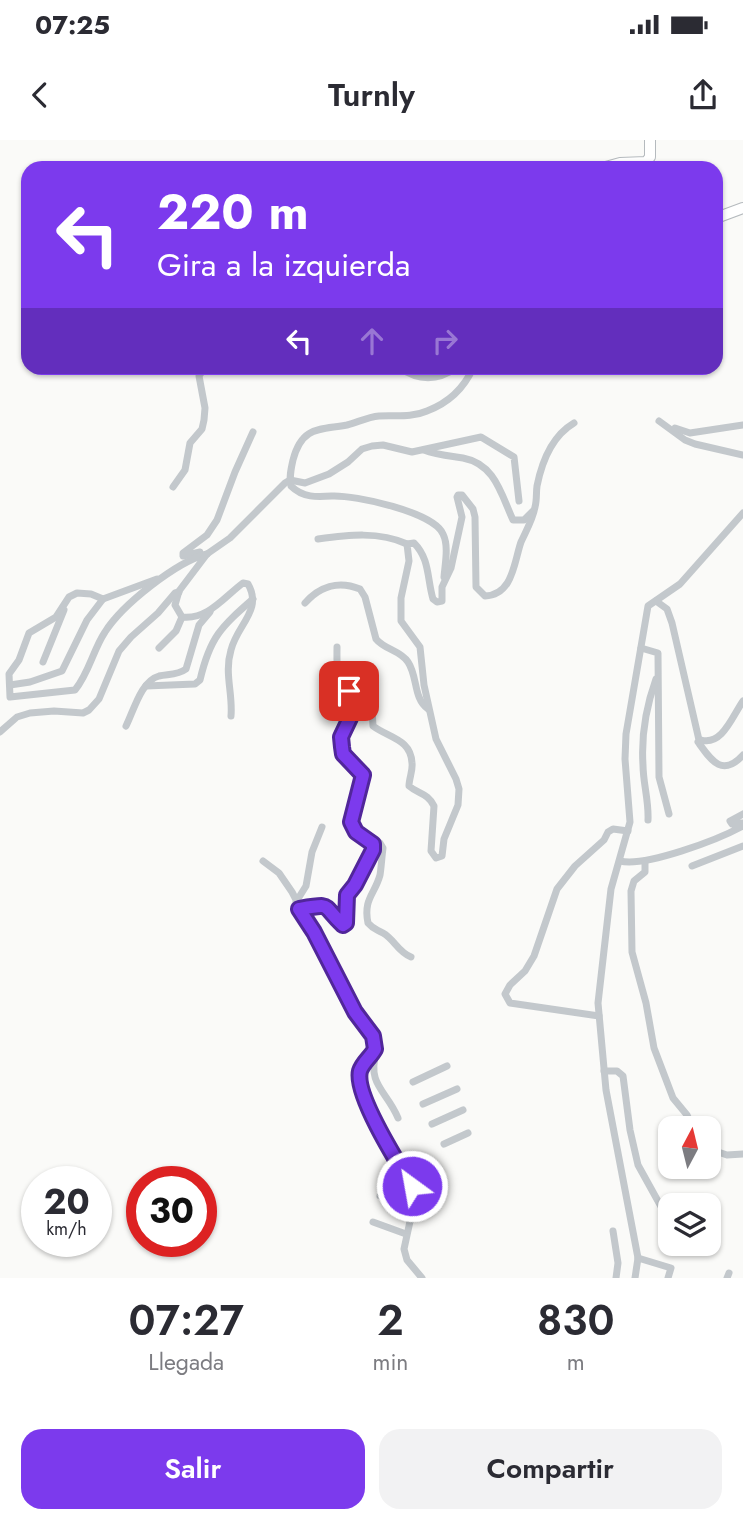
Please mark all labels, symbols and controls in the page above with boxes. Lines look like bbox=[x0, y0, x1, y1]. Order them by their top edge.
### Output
text: 07:25 bbox=[35, 6, 110, 44]
text: Turnly bbox=[328, 72, 415, 118]
icon: back bbox=[21, 76, 59, 114]
icon: share bbox=[684, 76, 722, 114]
text: 220 m bbox=[157, 177, 309, 247]
icon: left bbox=[42, 189, 133, 280]
text: Gira a la izquierda bbox=[157, 242, 410, 288]
icon: left bbox=[280, 322, 318, 360]
icon: ahead bbox=[353, 322, 391, 360]
icon: right bbox=[426, 322, 464, 360]
pin bbox=[319, 661, 379, 721]
icon: arrive bbox=[330, 672, 368, 710]
north arrow bbox=[658, 1116, 721, 1180]
map controls bbox=[658, 1116, 721, 1256]
position arrow bbox=[375, 1149, 449, 1223]
speed limit sign: 30 bbox=[126, 1166, 217, 1257]
text: 20 bbox=[43, 1177, 90, 1227]
button: layers bbox=[658, 1193, 721, 1256]
text: km/h bbox=[46, 1216, 87, 1242]
text: 07:27 bbox=[129, 1290, 244, 1351]
text: 2 bbox=[377, 1290, 404, 1351]
text: 830 bbox=[537, 1290, 614, 1351]
text: Llegada bbox=[148, 1345, 224, 1379]
text: min bbox=[372, 1345, 408, 1379]
text: m bbox=[567, 1345, 585, 1379]
button: Salir bbox=[21, 1429, 365, 1509]
button: Compartir bbox=[379, 1429, 722, 1509]

